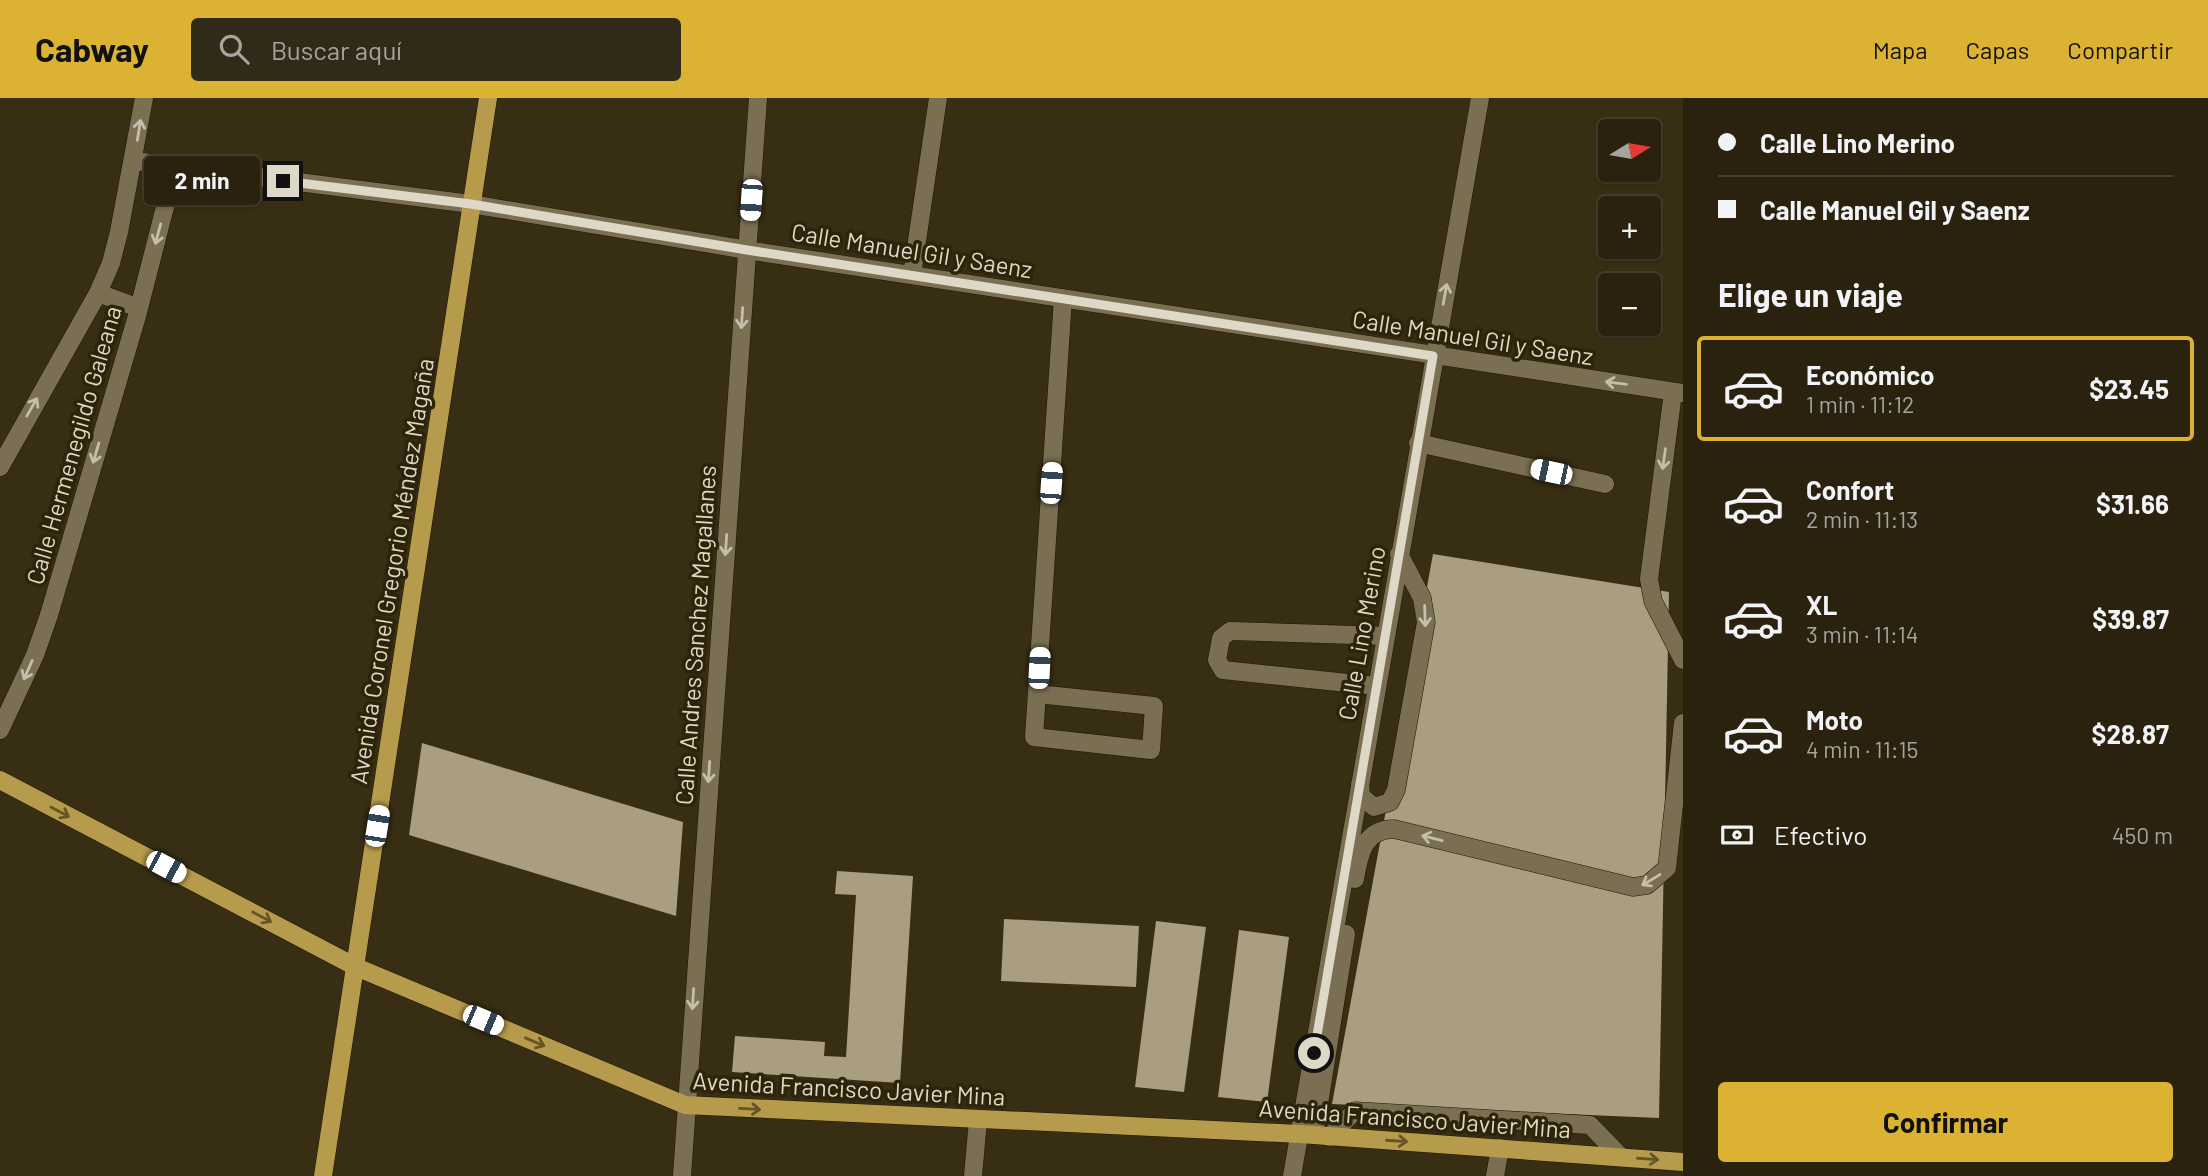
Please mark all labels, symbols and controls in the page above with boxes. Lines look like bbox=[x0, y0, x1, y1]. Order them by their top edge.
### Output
search box bbox=[191, 18, 681, 81]
text: Cabway bbox=[35, 29, 149, 69]
icon: search bbox=[215, 30, 253, 68]
text: Buscar aquí bbox=[271, 34, 402, 65]
text: Mapa bbox=[1873, 35, 1928, 64]
text: Capas bbox=[1966, 35, 2029, 64]
text: Compartir bbox=[2067, 35, 2173, 64]
one-way arrow bbox=[133, 119, 146, 142]
north arrow bbox=[1598, 119, 1661, 182]
map controls bbox=[1598, 119, 1661, 336]
text: Calle Lino Merino bbox=[1760, 127, 1955, 158]
callout: 2 min bbox=[143, 156, 258, 206]
route end bbox=[267, 165, 299, 197]
text: 2 min bbox=[174, 166, 230, 194]
car bbox=[740, 178, 763, 222]
text: Calle Manuel Gil y Saenz bbox=[1760, 194, 2030, 225]
button: + bbox=[1598, 196, 1661, 259]
street label: Calle Manuel Gil y Saenz bbox=[790, 217, 1034, 283]
one-way arrow bbox=[151, 222, 164, 245]
button: − bbox=[1598, 273, 1661, 336]
text: Elige un viaje bbox=[1718, 275, 1903, 313]
one-way arrow bbox=[1438, 283, 1452, 306]
street label: Calle Hermenegildo Galeana bbox=[19, 302, 127, 588]
street label: Calle Manuel Gil y Saenz bbox=[1351, 304, 1595, 370]
one-way arrow bbox=[736, 307, 749, 330]
street label: Avenida Coronel Gregorio Méndez Magaña bbox=[343, 356, 439, 786]
icon: car bbox=[1722, 357, 1785, 420]
text: Económico bbox=[1806, 359, 1935, 390]
text: $23.45 bbox=[2089, 373, 2169, 404]
one-way arrow bbox=[1605, 376, 1627, 389]
text: 1 min · 11:12 bbox=[1806, 390, 1914, 418]
one-way arrow bbox=[25, 397, 39, 417]
one-way arrow bbox=[89, 442, 102, 464]
one-way arrow bbox=[1657, 447, 1670, 470]
car bbox=[1529, 457, 1574, 487]
car bbox=[1040, 461, 1063, 505]
street label: Calle Andres Sanchez Magallanes bbox=[669, 464, 721, 806]
icon: car bbox=[1722, 472, 1785, 535]
text: Confort bbox=[1806, 474, 1894, 505]
text: $31.66 bbox=[2096, 488, 2169, 519]
text: 2 min · 11:13 bbox=[1806, 505, 1918, 533]
one-way arrow bbox=[719, 533, 732, 556]
street label: Calle Lino Merino bbox=[1331, 544, 1391, 722]
icon: car bbox=[1722, 587, 1785, 650]
text: XL bbox=[1806, 589, 1837, 620]
text: $39.87 bbox=[2092, 603, 2169, 634]
one-way arrow bbox=[1418, 604, 1431, 627]
text: 3 min · 11:14 bbox=[1806, 620, 1918, 648]
car bbox=[1028, 646, 1051, 690]
one-way arrow bbox=[21, 659, 34, 680]
icon: car bbox=[1722, 702, 1785, 765]
text: Moto bbox=[1806, 704, 1863, 735]
text: $28.87 bbox=[2092, 718, 2169, 749]
text: 4 min · 11:15 bbox=[1806, 735, 1918, 763]
one-way arrow bbox=[703, 760, 716, 783]
car bbox=[364, 804, 391, 848]
one-way arrow bbox=[50, 805, 70, 819]
icon: cash bbox=[1718, 816, 1756, 854]
text: Efectivo bbox=[1774, 819, 1867, 850]
text: 450 m bbox=[2112, 821, 2173, 849]
one-way arrow bbox=[1421, 831, 1443, 844]
car bbox=[143, 848, 190, 886]
one-way arrow bbox=[1641, 873, 1661, 887]
one-way arrow bbox=[251, 911, 272, 925]
one-way arrow bbox=[686, 987, 699, 1010]
car bbox=[460, 1002, 507, 1038]
one-way arrow bbox=[524, 1036, 546, 1049]
route start bbox=[1298, 1037, 1330, 1069]
street label: Avenida Francisco Javier Mina bbox=[692, 1065, 1006, 1111]
button: Confirmar bbox=[1718, 1082, 2173, 1162]
street label: Avenida Francisco Javier Mina bbox=[1258, 1093, 1572, 1143]
one-way arrow bbox=[738, 1102, 761, 1115]
one-way arrow bbox=[1385, 1135, 1408, 1148]
one-way arrow bbox=[1637, 1153, 1659, 1166]

